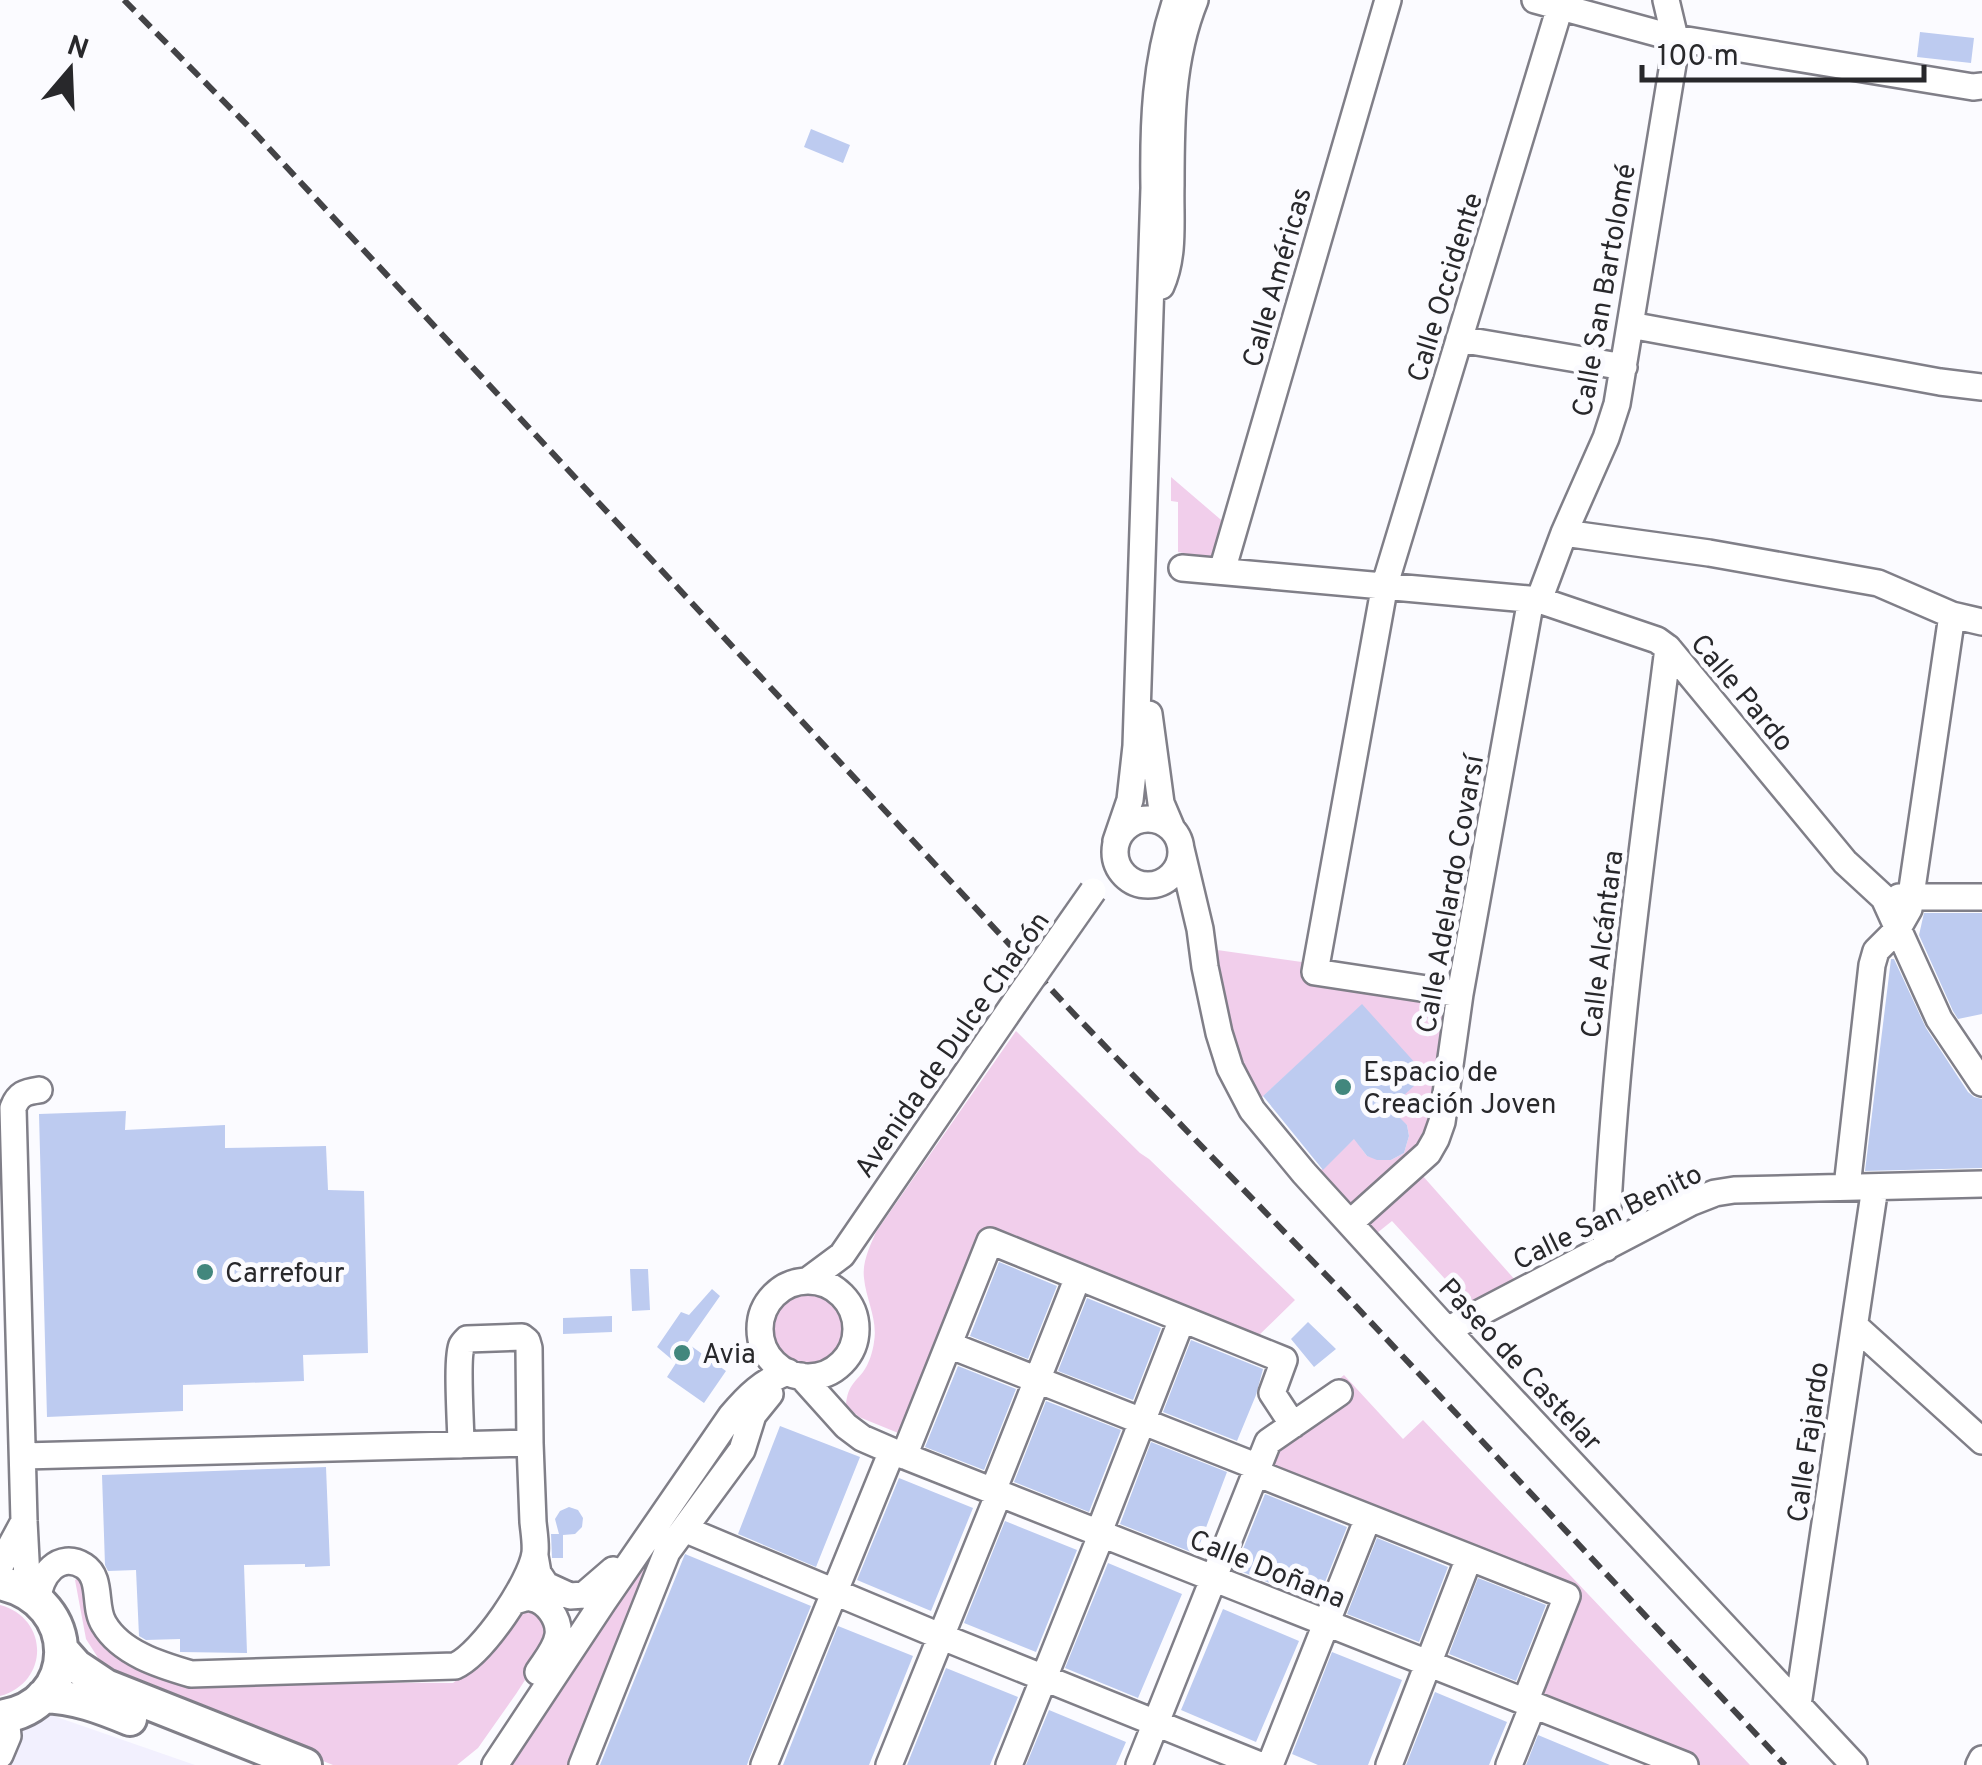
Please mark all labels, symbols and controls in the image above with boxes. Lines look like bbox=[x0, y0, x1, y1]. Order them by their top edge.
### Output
north arrow bbox=[20, 20, 120, 120]
scale bar bbox=[1642, 20, 1924, 82]
text: N bbox=[62, 29, 93, 69]
text: 100 m bbox=[1657, 39, 1739, 76]
street label: Calle San Bartolomé bbox=[1566, 161, 1646, 420]
street label: Calle Américas bbox=[1236, 184, 1322, 372]
street label: Calle Occidente bbox=[1401, 189, 1493, 387]
street label: Calle Pardo bbox=[1681, 628, 1800, 760]
street label: Calle Adelardo Covarsí bbox=[1410, 750, 1495, 1036]
street label: Calle Alcántara bbox=[1575, 848, 1633, 1040]
street label: Avenida de Dulce Chacón bbox=[848, 905, 1059, 1186]
place label: Espacio de Creación Joven bbox=[1363, 1056, 1557, 1124]
marker: Espacio de Creación Joven bbox=[1332, 1076, 1354, 1098]
street label: Calle San Benito bbox=[1508, 1157, 1709, 1280]
place label: Carrefour bbox=[225, 1257, 345, 1293]
marker: Carrefour bbox=[194, 1261, 216, 1283]
street label: Paseo de Castelar bbox=[1429, 1272, 1608, 1460]
place label: Avia bbox=[702, 1338, 756, 1374]
marker: Avia bbox=[671, 1342, 693, 1364]
street label: Calle Fajardo bbox=[1781, 1360, 1839, 1525]
street label: Calle Doñana bbox=[1183, 1523, 1350, 1618]

